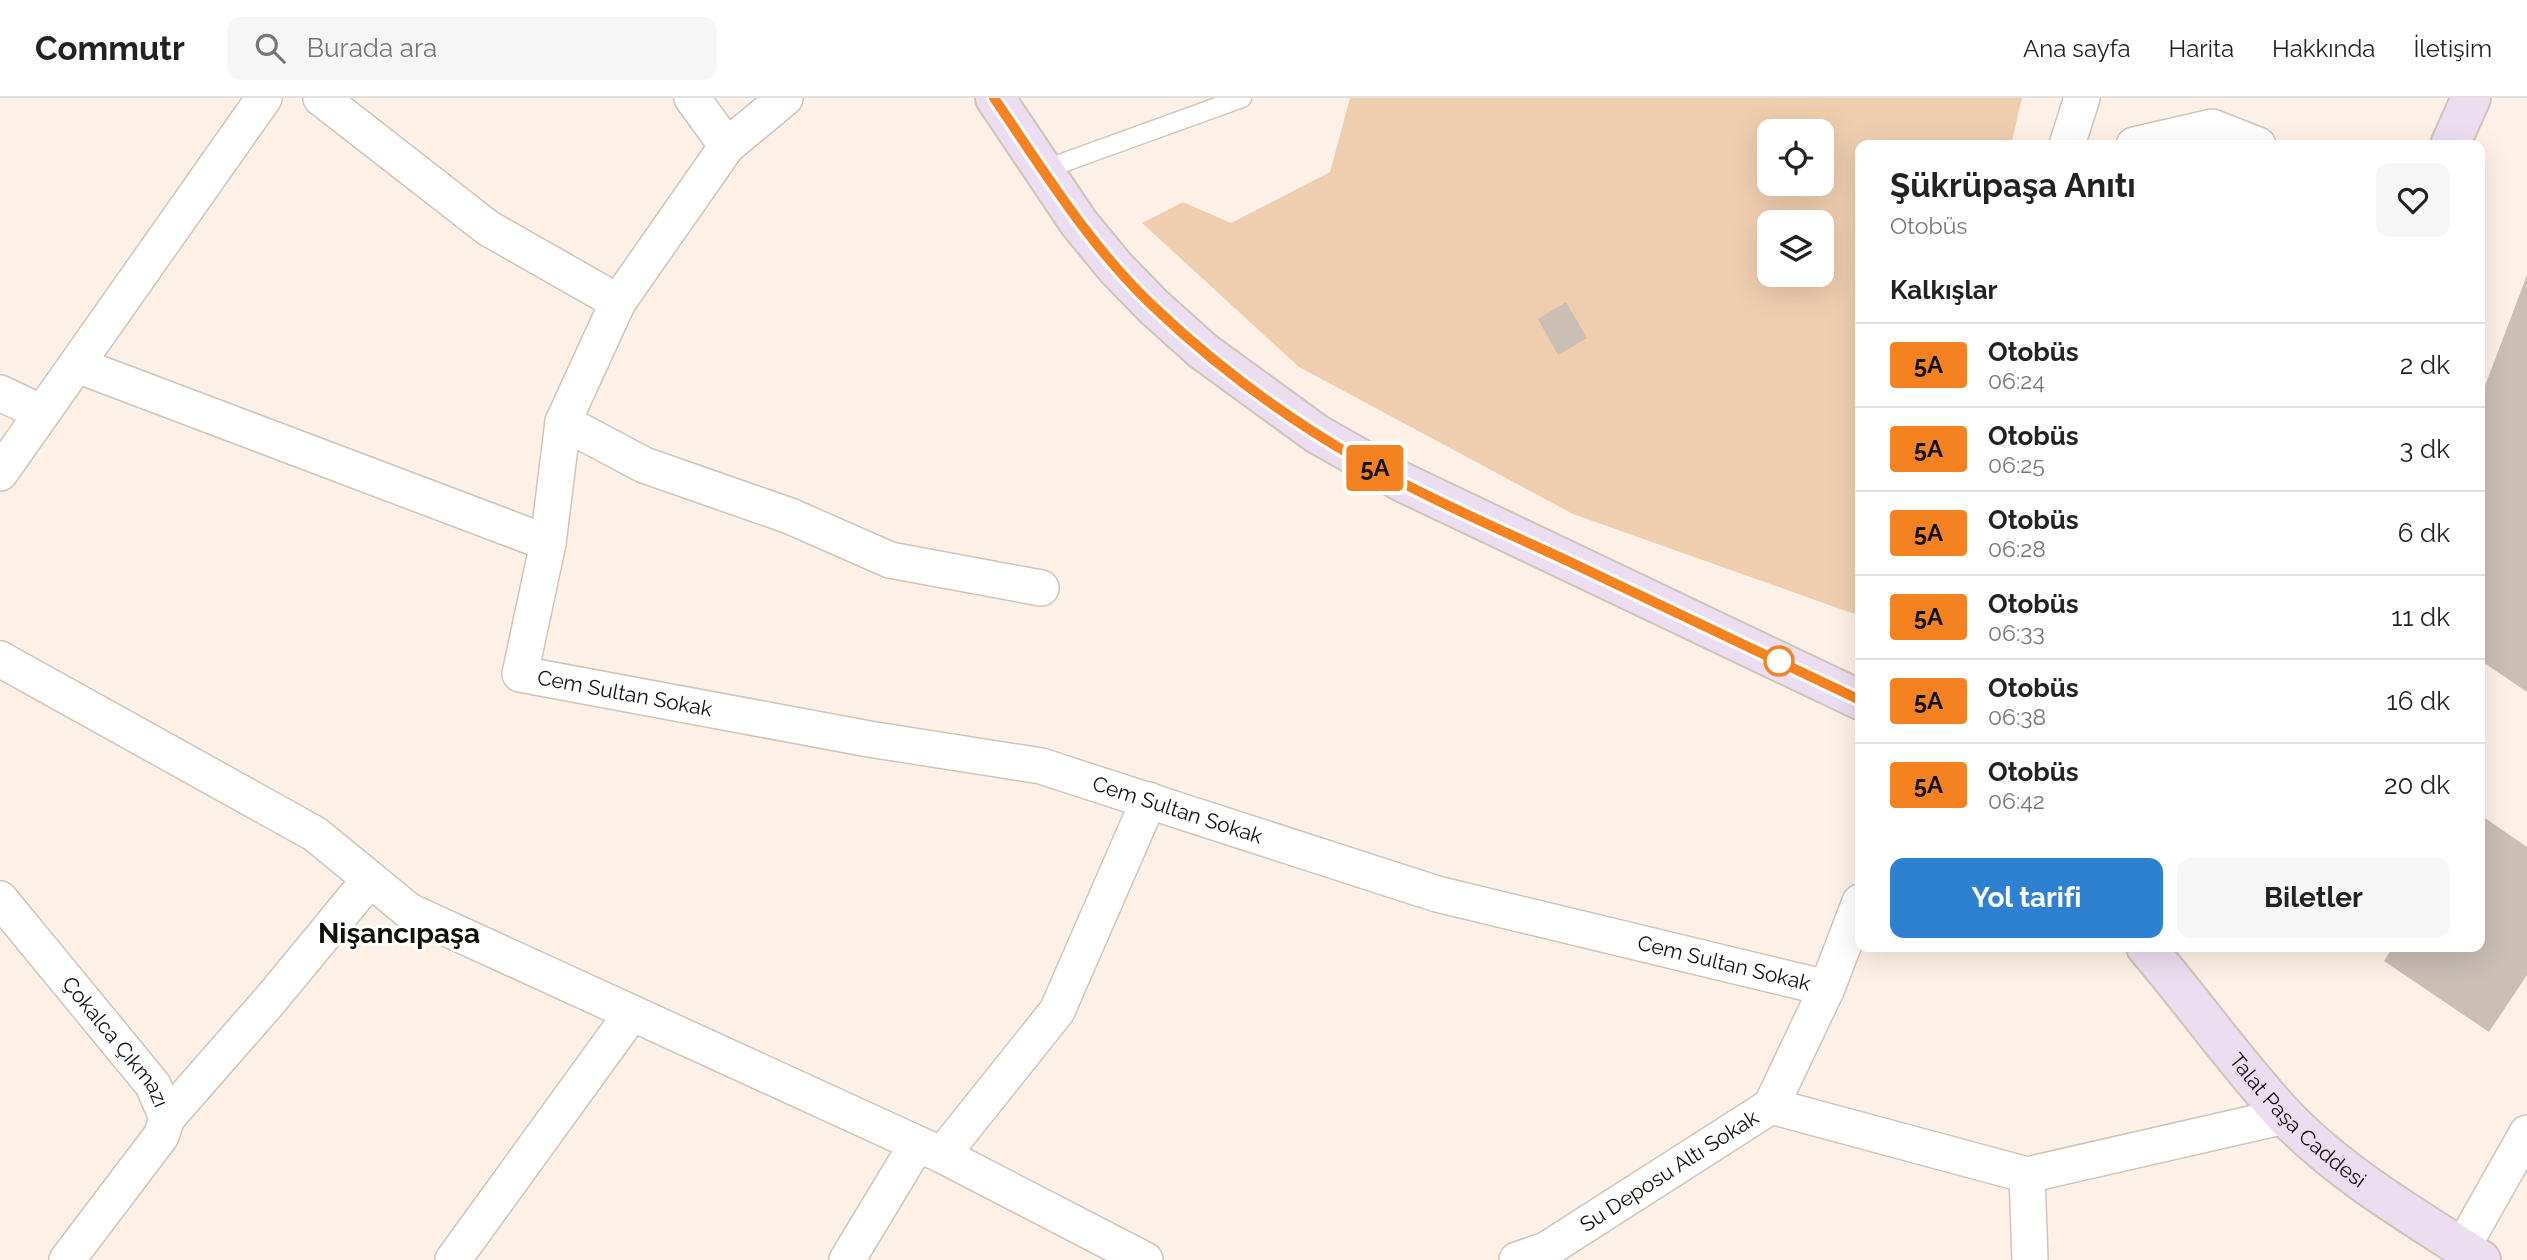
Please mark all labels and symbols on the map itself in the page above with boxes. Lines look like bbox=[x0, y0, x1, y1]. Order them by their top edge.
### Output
line badge: 5A bbox=[1344, 445, 1406, 491]
unlabelled marker bbox=[1764, 646, 1794, 676]
street label: Cem Sultan Sokak bbox=[535, 664, 714, 722]
street label: Cem Sultan Sokak bbox=[1089, 770, 1266, 849]
district label: Nişancıpaşa bbox=[318, 917, 480, 950]
street label: Cem Sultan Sokak bbox=[1635, 930, 1813, 996]
street label: Çokalca Çıkmazı bbox=[57, 971, 174, 1111]
street label: Talat Paşa Caddesi bbox=[2224, 1048, 2371, 1193]
street label: Su Deposu Altı Sokak bbox=[1575, 1104, 1763, 1237]

